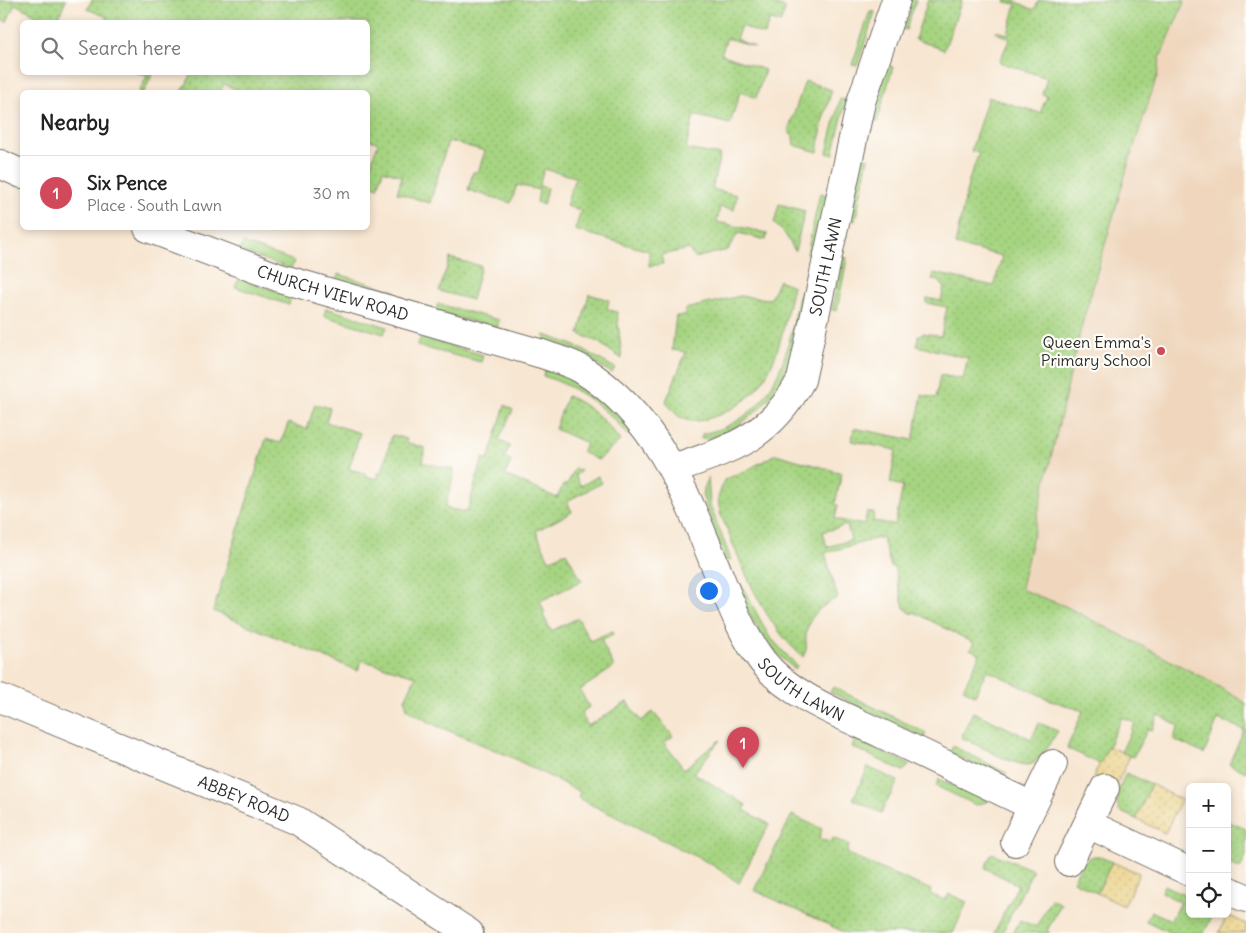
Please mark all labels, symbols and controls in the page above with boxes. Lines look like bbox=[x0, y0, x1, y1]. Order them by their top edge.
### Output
search box bbox=[20, 20, 370, 75]
icon: search bbox=[38, 34, 66, 62]
text: Search here bbox=[78, 36, 181, 60]
text: Nearby bbox=[40, 109, 110, 136]
text: Six Pence bbox=[87, 171, 167, 195]
text: 1 bbox=[53, 183, 59, 203]
text: 30 m bbox=[313, 183, 350, 203]
text: Place · South Lawn bbox=[87, 195, 222, 215]
street label: SOUTH LAWN bbox=[805, 216, 846, 318]
street label: CHURCH VIEW ROAD bbox=[254, 260, 411, 325]
place label: Queen Emma's Primary School bbox=[1041, 332, 1151, 370]
marker: Queen Emma's Primary School bbox=[1155, 345, 1167, 357]
your location bbox=[696, 578, 722, 604]
street label: SOUTH LAWN bbox=[754, 654, 848, 725]
pin: 1 bbox=[727, 727, 759, 768]
street label: ABBEY ROAD bbox=[195, 771, 293, 827]
map controls bbox=[1186, 783, 1231, 918]
button: + bbox=[1186, 783, 1231, 828]
button: − bbox=[1186, 828, 1231, 873]
button: locate bbox=[1186, 873, 1231, 918]

